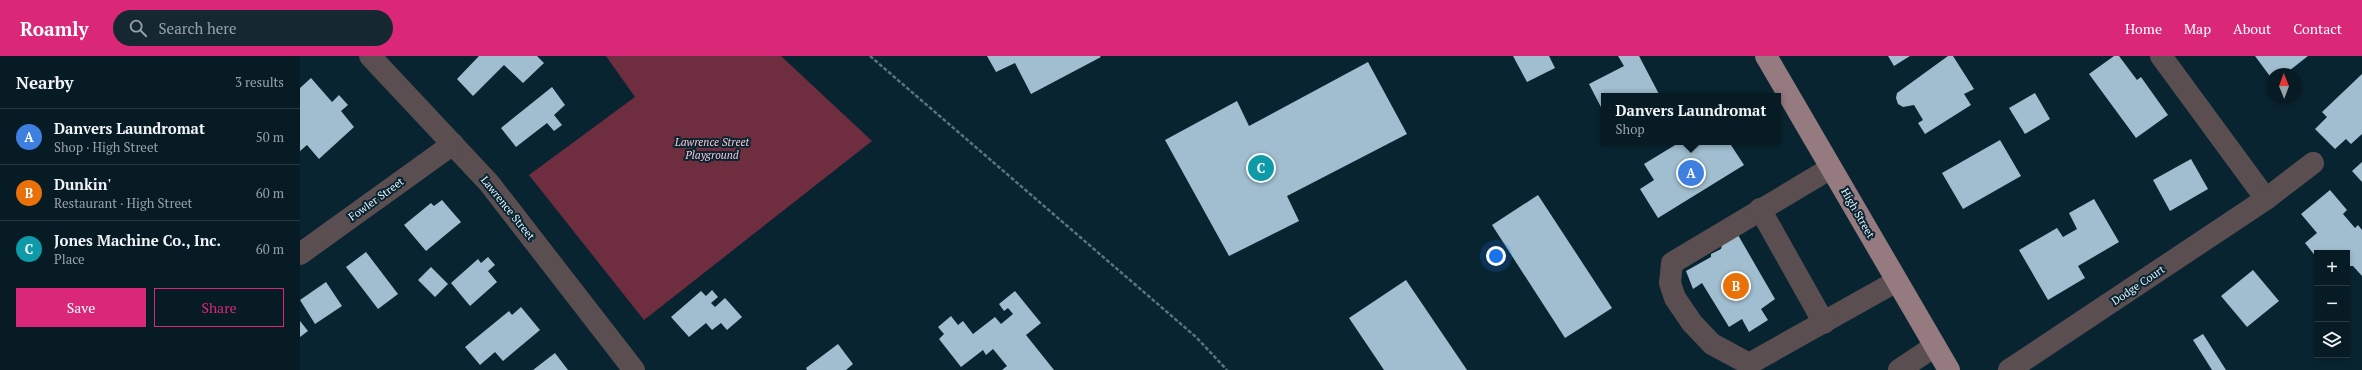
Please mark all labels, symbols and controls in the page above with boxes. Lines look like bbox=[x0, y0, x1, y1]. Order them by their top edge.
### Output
search box bbox=[113, 10, 393, 46]
text: Roamly bbox=[20, 16, 89, 41]
icon: search bbox=[127, 17, 149, 39]
text: Search here bbox=[159, 18, 237, 38]
text: Home bbox=[2125, 19, 2162, 38]
text: Map bbox=[2184, 19, 2211, 38]
text: About bbox=[2233, 19, 2271, 38]
text: Contact bbox=[2293, 19, 2342, 38]
north arrow bbox=[2266, 68, 2302, 104]
text: Nearby bbox=[16, 71, 74, 94]
text: 3 results bbox=[235, 73, 284, 91]
popup bbox=[1601, 93, 1781, 145]
text: Danvers Laundromat bbox=[1616, 100, 1766, 120]
text: Danvers Laundromat bbox=[54, 118, 205, 138]
text: Shop bbox=[1616, 120, 1645, 138]
text: A bbox=[24, 128, 34, 146]
text: 50 m bbox=[256, 128, 284, 146]
park label: Lawrence Street Playground bbox=[674, 135, 750, 162]
text: Shop · High Street bbox=[54, 138, 158, 156]
pin: C bbox=[1248, 153, 1274, 183]
pin: A bbox=[1678, 158, 1704, 188]
street label: Lawrence Street bbox=[478, 173, 538, 243]
text: Dunkin' bbox=[54, 174, 111, 194]
street label: Fowler Street bbox=[346, 174, 406, 224]
text: B bbox=[25, 184, 33, 202]
text: 60 m bbox=[256, 184, 284, 202]
street label: High Street bbox=[1838, 185, 1878, 241]
text: Restaurant · High Street bbox=[54, 194, 192, 212]
text: Jones Machine Co., Inc. bbox=[54, 230, 221, 250]
text: C bbox=[25, 240, 33, 258]
text: 60 m bbox=[256, 240, 284, 258]
your location bbox=[1486, 246, 1506, 266]
text: Place bbox=[54, 250, 85, 268]
map controls bbox=[2314, 250, 2350, 358]
button: + bbox=[2314, 250, 2350, 286]
street label: Dodge Court bbox=[2109, 262, 2167, 308]
pin: B bbox=[1723, 271, 1749, 301]
button: − bbox=[2314, 286, 2350, 322]
button: Save bbox=[16, 288, 146, 327]
button: Share bbox=[154, 288, 284, 327]
button: layers bbox=[2314, 322, 2350, 358]

